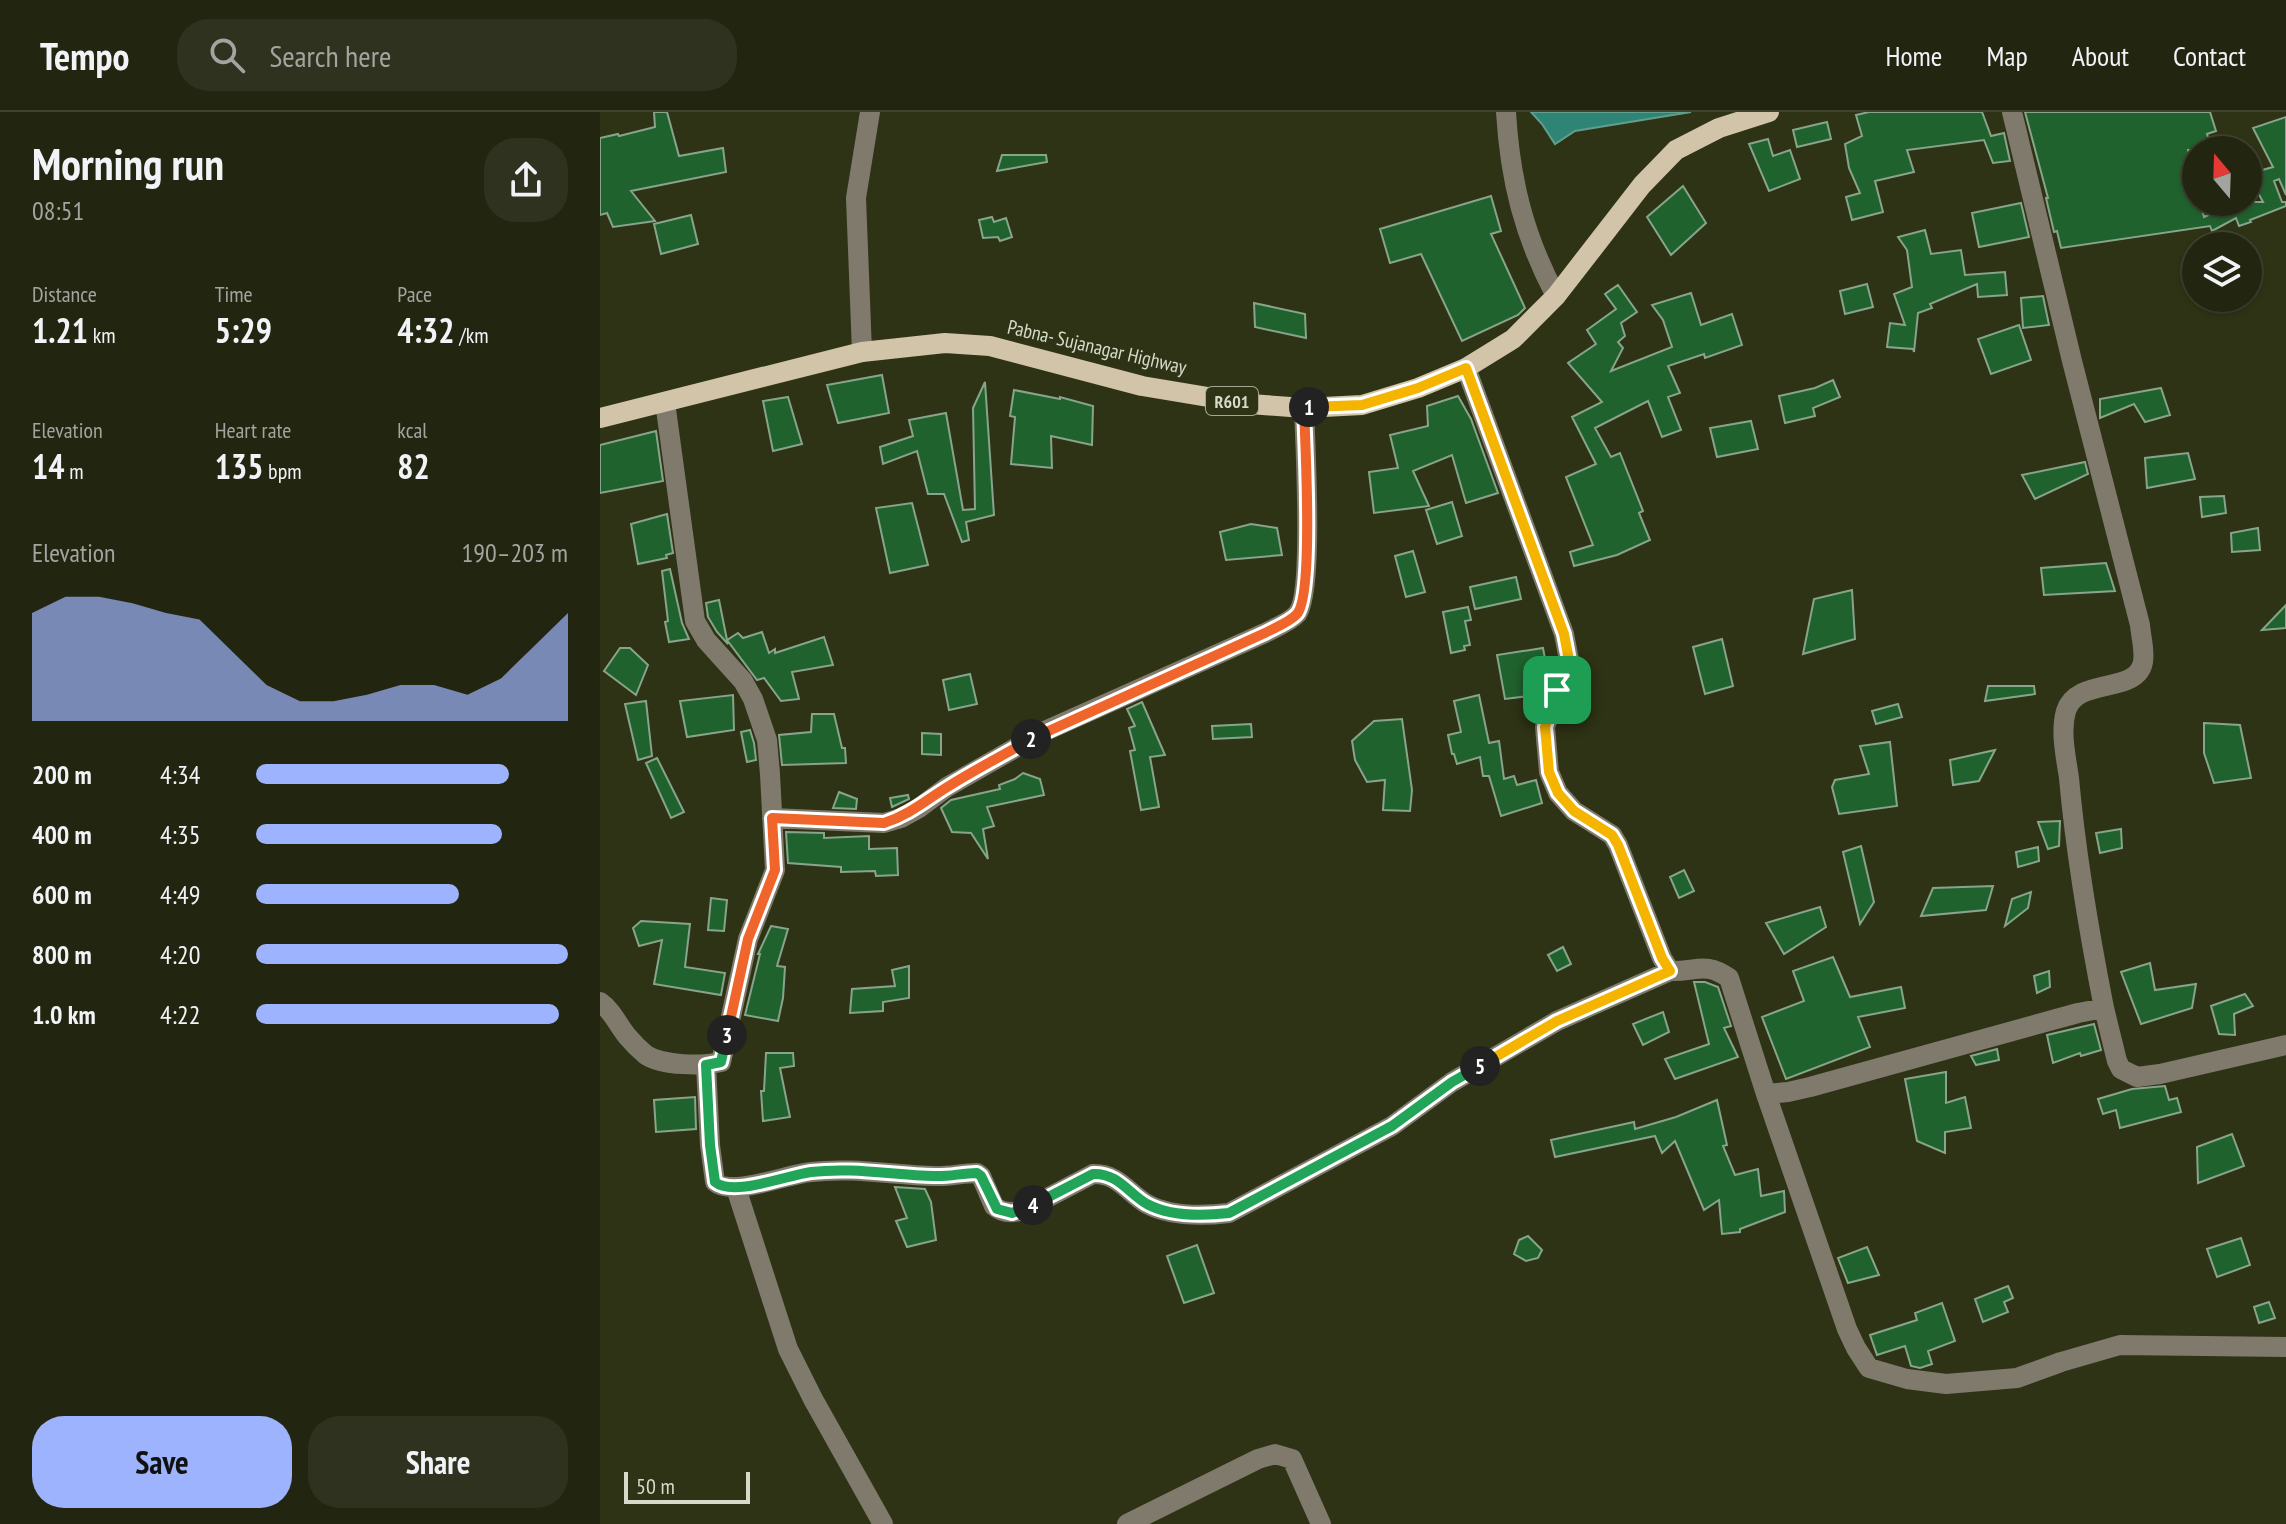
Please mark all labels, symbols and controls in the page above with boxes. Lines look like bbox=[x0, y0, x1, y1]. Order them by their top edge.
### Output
search box bbox=[177, 19, 737, 91]
text: Tempo bbox=[40, 31, 129, 80]
icon: search bbox=[205, 33, 249, 77]
text: Search here bbox=[269, 36, 391, 75]
text: Home bbox=[1886, 37, 1942, 74]
text: Map bbox=[1986, 37, 2028, 74]
text: About bbox=[2072, 37, 2129, 74]
text: Contact bbox=[2173, 37, 2246, 74]
text: Morning run bbox=[32, 135, 224, 192]
north arrow bbox=[2182, 136, 2262, 216]
map controls bbox=[2182, 136, 2262, 312]
button: share bbox=[484, 138, 568, 222]
text: 08:51 bbox=[32, 194, 84, 227]
button: layers bbox=[2182, 232, 2262, 312]
text: Distance bbox=[32, 280, 97, 308]
text: Time bbox=[215, 280, 253, 308]
text: Pace bbox=[397, 280, 432, 308]
text: 1.21 bbox=[32, 308, 88, 352]
text: 5:29 bbox=[215, 308, 272, 352]
text: 4:32 bbox=[397, 308, 455, 352]
street label: Pabna- Sujanagar Highway bbox=[1005, 314, 1190, 380]
text: km bbox=[88, 321, 116, 349]
text: /km bbox=[455, 321, 489, 349]
road number: R601 bbox=[1206, 387, 1258, 415]
pin: 1 bbox=[1289, 387, 1329, 427]
text: 1 bbox=[1304, 393, 1314, 421]
text: Elevation bbox=[32, 416, 103, 444]
text: Heart rate bbox=[215, 416, 291, 444]
text: kcal bbox=[397, 416, 427, 444]
text: 14 bbox=[32, 444, 65, 488]
text: 135 bbox=[215, 444, 263, 488]
text: 82 bbox=[397, 444, 430, 488]
text: m bbox=[65, 457, 84, 485]
text: bpm bbox=[263, 457, 302, 485]
text: Elevation bbox=[32, 536, 115, 569]
text: 190–203 m bbox=[462, 536, 568, 569]
pin bbox=[1523, 656, 1591, 724]
icon: arrive bbox=[1535, 668, 1579, 712]
pin: 2 bbox=[1011, 719, 1051, 759]
text: 2 bbox=[1026, 725, 1036, 753]
text: 200 m bbox=[32, 758, 92, 791]
text: 4:34 bbox=[160, 758, 200, 791]
text: 400 m bbox=[32, 818, 92, 851]
text: 4:35 bbox=[160, 818, 200, 851]
text: 600 m bbox=[32, 878, 92, 911]
text: 4:49 bbox=[160, 878, 200, 911]
text: 800 m bbox=[32, 938, 92, 971]
text: 4:20 bbox=[160, 938, 200, 971]
text: 1.0 km bbox=[32, 998, 96, 1031]
text: 4:22 bbox=[160, 998, 200, 1031]
pin: 3 bbox=[707, 1015, 747, 1055]
text: 3 bbox=[722, 1021, 732, 1049]
pin: 5 bbox=[1460, 1046, 1500, 1086]
text: 5 bbox=[1475, 1052, 1485, 1080]
pin: 4 bbox=[1013, 1185, 1053, 1225]
text: 4 bbox=[1028, 1191, 1038, 1219]
button: Save bbox=[32, 1416, 292, 1508]
button: Share bbox=[308, 1416, 568, 1508]
scale bar bbox=[624, 1468, 750, 1504]
text: 50 m bbox=[636, 1472, 675, 1500]

